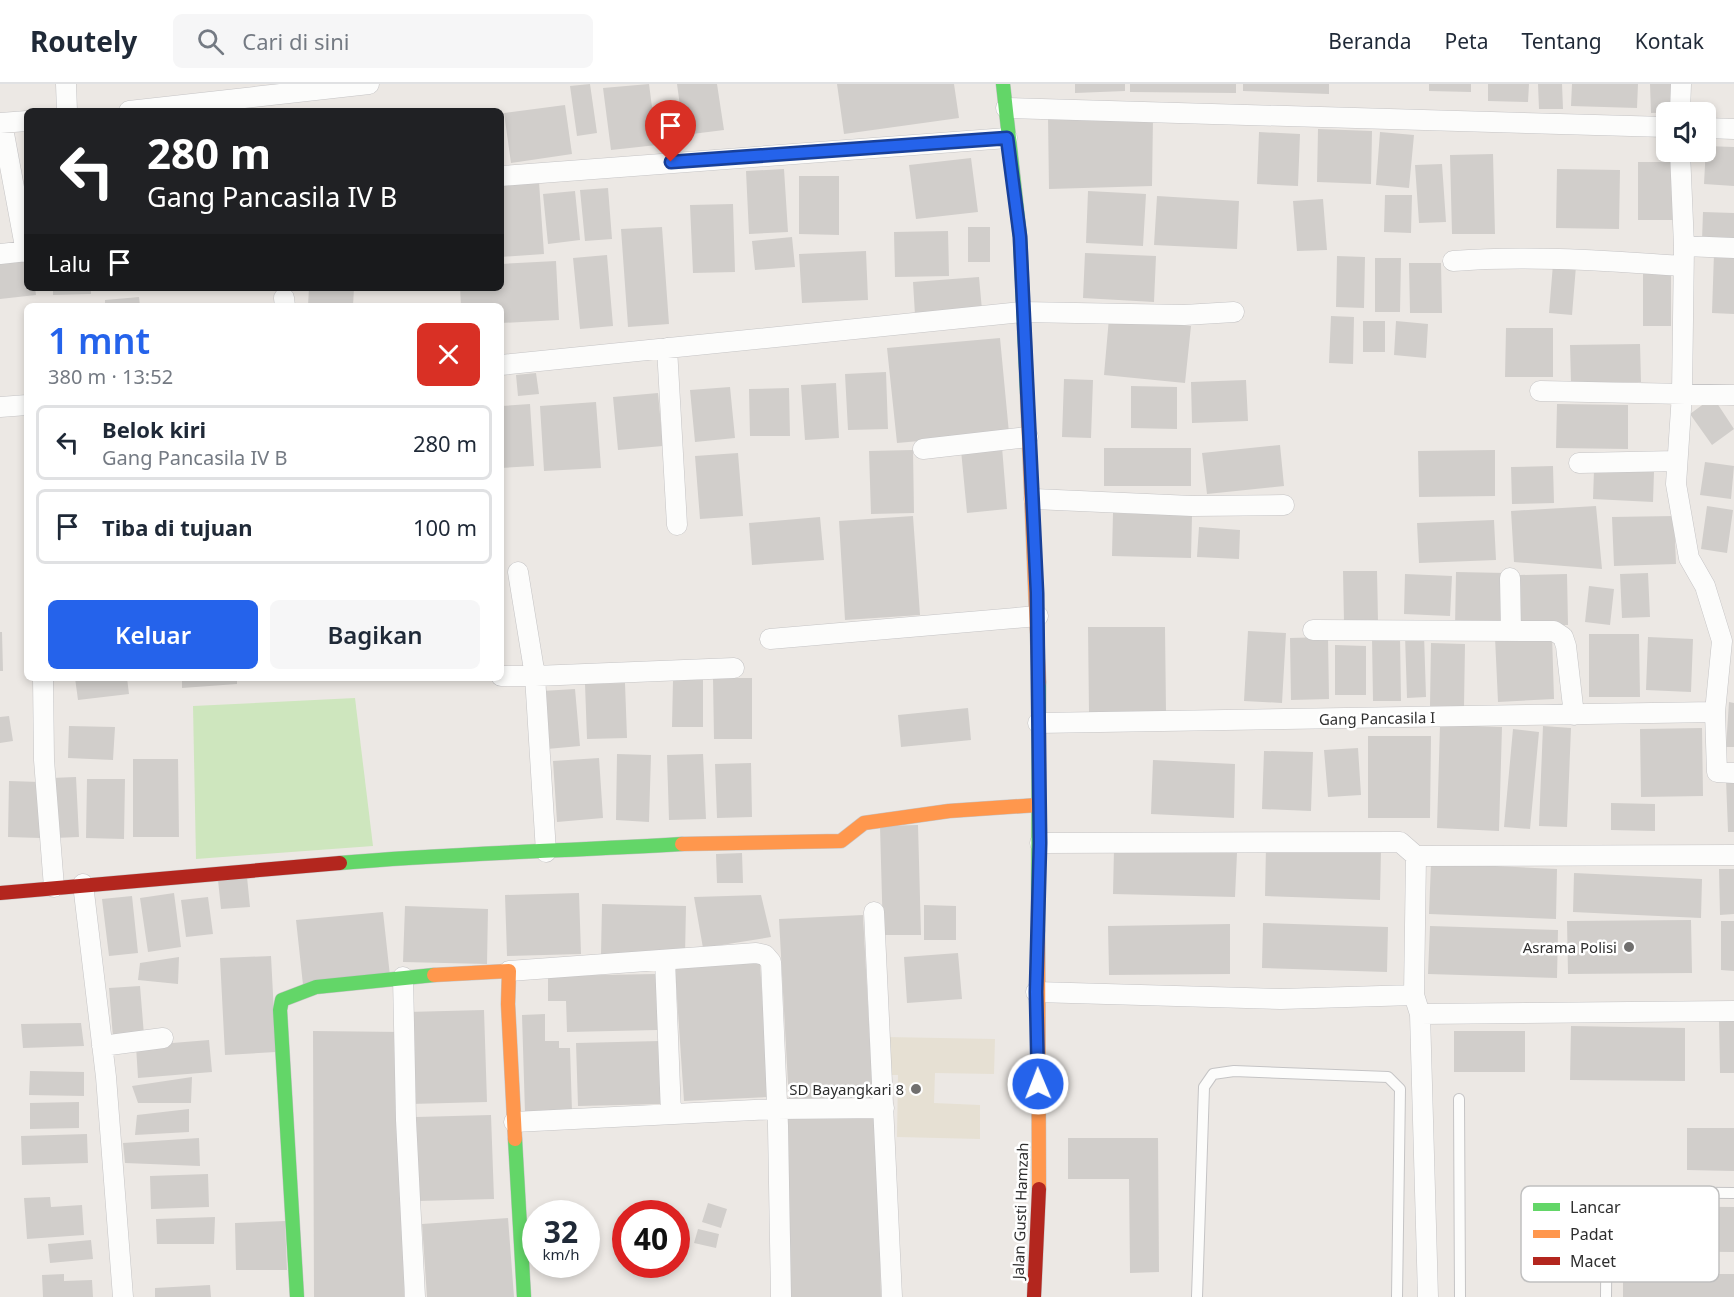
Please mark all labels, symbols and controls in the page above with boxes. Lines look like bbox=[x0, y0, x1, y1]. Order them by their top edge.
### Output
search box bbox=[173, 14, 593, 68]
text: Routely bbox=[30, 22, 137, 60]
icon: search bbox=[194, 25, 227, 58]
text: Cari di sini bbox=[242, 26, 349, 56]
text: Beranda bbox=[1328, 27, 1412, 55]
text: Peta bbox=[1445, 27, 1488, 55]
text: Tentang bbox=[1521, 27, 1602, 55]
text: Kontak bbox=[1635, 27, 1704, 55]
pin bbox=[645, 100, 696, 162]
map controls bbox=[1656, 102, 1716, 162]
button: sound bbox=[1656, 102, 1716, 162]
icon: arrive bbox=[654, 109, 687, 142]
text: 280 m bbox=[147, 124, 271, 181]
icon: left bbox=[48, 132, 126, 210]
text: Gang Pancasila IV B bbox=[147, 178, 397, 215]
icon: arrive bbox=[103, 246, 136, 279]
text: Lalu bbox=[48, 248, 91, 278]
text: 1 mnt bbox=[48, 316, 150, 365]
button: close bbox=[417, 323, 480, 386]
text: 380 m · 13:52 bbox=[48, 363, 173, 390]
text: Belok kiri bbox=[102, 414, 206, 444]
icon: left bbox=[51, 426, 84, 459]
text: 280 m bbox=[413, 428, 477, 458]
text: Gang Pancasila IV B bbox=[102, 444, 287, 471]
icon: arrive bbox=[51, 510, 84, 543]
text: Tiba di tujuan bbox=[102, 512, 252, 542]
text: 100 m bbox=[413, 512, 477, 542]
button: Keluar bbox=[48, 600, 258, 669]
button: Bagikan bbox=[270, 600, 480, 669]
street label: Gang Pancasila I bbox=[1319, 707, 1435, 729]
place label: Asrama Polisi bbox=[1523, 937, 1617, 957]
marker: Asrama Polisi bbox=[1622, 940, 1636, 954]
position arrow bbox=[1006, 1052, 1070, 1116]
place label: SD Bayangkari 8 bbox=[789, 1079, 904, 1099]
marker: SD Bayangkari 8 bbox=[909, 1082, 923, 1096]
street label: Jalan Gusti Hamzah bbox=[1008, 1142, 1032, 1282]
legend bbox=[1521, 1186, 1719, 1282]
text: Lancar bbox=[1570, 1196, 1621, 1218]
speed limit sign: 40 bbox=[612, 1200, 690, 1278]
text: 32 bbox=[544, 1211, 578, 1252]
text: Padat bbox=[1570, 1223, 1613, 1245]
text: km/h bbox=[543, 1244, 579, 1264]
text: Macet bbox=[1570, 1250, 1616, 1272]

